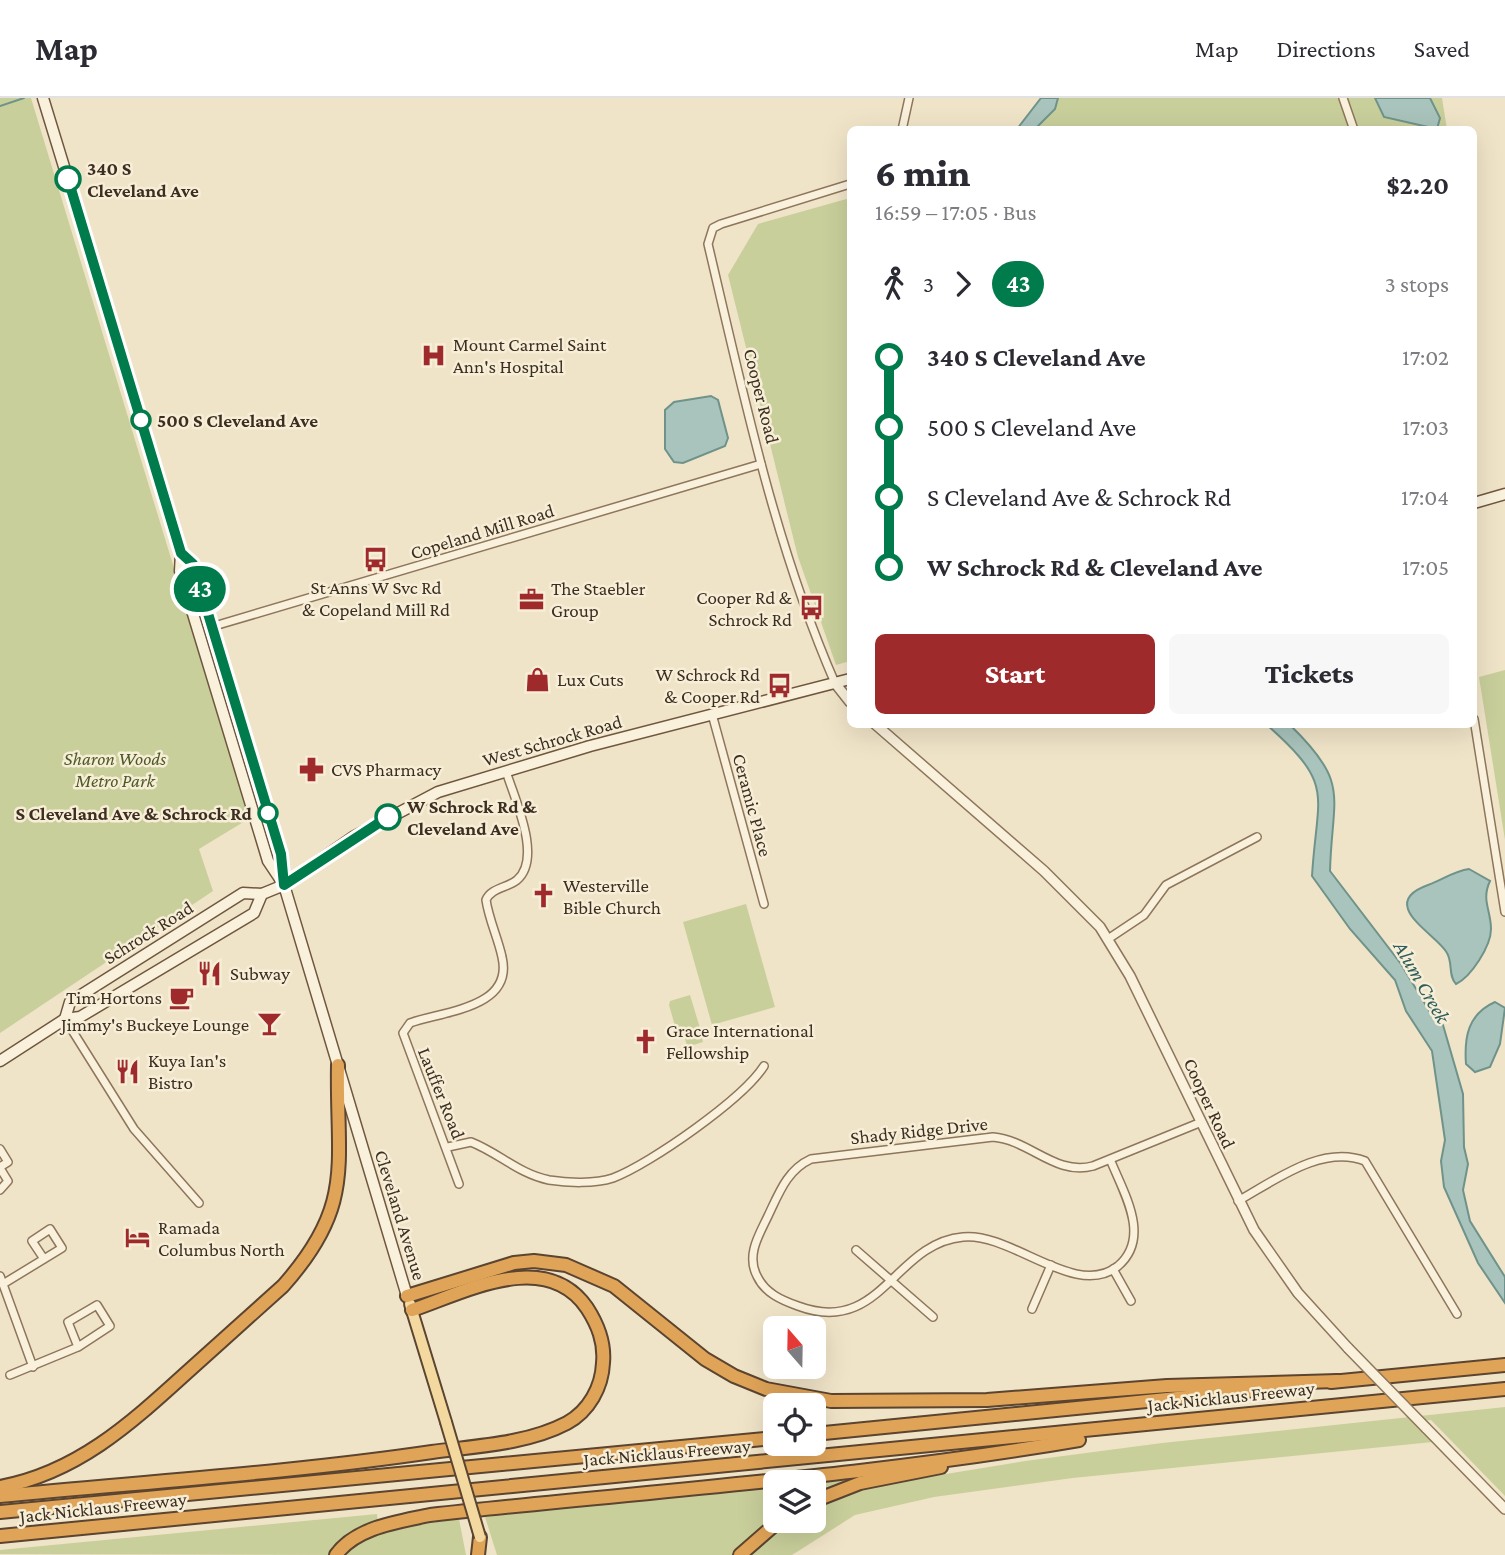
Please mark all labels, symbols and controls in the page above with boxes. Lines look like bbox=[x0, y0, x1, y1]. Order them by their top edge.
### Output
text: Map bbox=[35, 30, 98, 67]
text: Map bbox=[1195, 35, 1239, 62]
text: Directions bbox=[1277, 35, 1376, 62]
text: Saved bbox=[1414, 35, 1470, 62]
text: 6 min bbox=[875, 152, 970, 194]
place label: 340 S Cleveland Ave bbox=[87, 158, 199, 201]
marker: 340 S Cleveland Ave bbox=[55, 166, 81, 192]
text: $2.20 bbox=[1386, 171, 1449, 200]
text: 16:59 – 17:05 · Bus bbox=[875, 199, 1037, 225]
icon: walk bbox=[875, 265, 913, 303]
icon: forward bbox=[944, 265, 982, 303]
text: 43 bbox=[1006, 270, 1030, 297]
text: 3 bbox=[923, 271, 934, 297]
text: 3 stops bbox=[1385, 271, 1449, 297]
place label: Mount Carmel Saint Ann's Hospital bbox=[453, 334, 607, 377]
hospital icon: Mount Carmel Saint Ann's Hospital bbox=[419, 341, 447, 369]
text: 340 S Cleveland Ave bbox=[927, 343, 1146, 372]
text: 17:02 bbox=[1402, 344, 1449, 370]
street label: Cooper Road bbox=[740, 346, 783, 446]
marker: 500 S Cleveland Ave bbox=[131, 410, 151, 430]
place label: 500 S Cleveland Ave bbox=[157, 410, 318, 431]
text: 500 S Cleveland Ave bbox=[927, 413, 1136, 442]
text: 17:03 bbox=[1402, 414, 1449, 440]
text: S Cleveland Ave & Schrock Rd bbox=[927, 483, 1232, 512]
text: 17:04 bbox=[1401, 484, 1449, 510]
street label: Copeland Mill Road bbox=[408, 500, 557, 563]
bus stop icon: St Anns W Svc Rd & Copeland Mill Rd bbox=[362, 545, 390, 573]
text: W Schrock Rd & Cleveland Ave bbox=[927, 553, 1263, 582]
text: 17:05 bbox=[1402, 554, 1449, 580]
line badge: 43 bbox=[168, 566, 232, 612]
text: 43 bbox=[188, 575, 212, 602]
place label: St Anns W Svc Rd & Copeland Mill Rd bbox=[302, 577, 450, 620]
place label: The Staebler Group bbox=[551, 578, 646, 621]
office icon: The Staebler Group bbox=[517, 585, 545, 613]
place label: Cooper Rd & Schrock Rd bbox=[696, 587, 793, 630]
bus stop icon: Cooper Rd & Schrock Rd bbox=[798, 594, 826, 622]
button: Start bbox=[875, 634, 1155, 714]
button: Tickets bbox=[1169, 634, 1449, 714]
place label: W Schrock Rd & Cooper Rd bbox=[656, 664, 760, 707]
shop icon: Lux Cuts bbox=[523, 665, 551, 693]
place label: Lux Cuts bbox=[557, 669, 624, 690]
bus stop icon: W Schrock Rd & Cooper Rd bbox=[766, 671, 794, 699]
street label: West Schrock Road bbox=[480, 711, 624, 770]
park label: Sharon Woods Metro Park bbox=[64, 748, 166, 791]
street label: Ceramic Place bbox=[729, 751, 776, 859]
pharmacy icon: CVS Pharmacy bbox=[297, 755, 325, 783]
place label: CVS Pharmacy bbox=[331, 759, 442, 780]
place label: W Schrock Rd & Cleveland Ave bbox=[406, 796, 537, 839]
place label: S Cleveland Ave & Schrock Rd bbox=[15, 803, 253, 824]
marker: S Cleveland Ave & Schrock Rd bbox=[258, 803, 278, 823]
marker: W Schrock Rd & Cleveland Ave bbox=[375, 804, 401, 830]
place label: Westerville Bible Church bbox=[563, 875, 661, 918]
church icon: Westerville Bible Church bbox=[529, 882, 557, 910]
street label: Schrock Road bbox=[100, 897, 197, 968]
water label: Alum Creek bbox=[1388, 936, 1456, 1028]
restaurant icon: Subway bbox=[196, 959, 224, 987]
place label: Subway bbox=[230, 963, 290, 984]
cafe icon: Tim Hortons bbox=[168, 983, 196, 1011]
place label: Tim Hortons bbox=[66, 987, 162, 1008]
bar icon: Jimmy's Buckeye Lounge bbox=[255, 1010, 283, 1038]
place label: Jimmy's Buckeye Lounge bbox=[59, 1014, 249, 1035]
place label: Grace International Fellowship bbox=[666, 1020, 814, 1063]
church icon: Grace International Fellowship bbox=[632, 1027, 660, 1055]
street label: Lauffer Road bbox=[414, 1044, 469, 1142]
place label: Kuya Ian's Bistro bbox=[148, 1050, 226, 1093]
street label: Cooper Road bbox=[1180, 1055, 1240, 1152]
restaurant icon: Kuya Ian's Bistro bbox=[114, 1057, 142, 1085]
street label: Shady Ridge Drive bbox=[849, 1113, 989, 1148]
street label: Cleveland Avenue bbox=[371, 1148, 430, 1283]
place label: Ramada Columbus North bbox=[158, 1217, 285, 1260]
hotel icon: Ramada Columbus North bbox=[124, 1224, 152, 1252]
north arrow bbox=[763, 1316, 826, 1379]
map controls bbox=[763, 1316, 826, 1533]
street label: Jack Nicklaus Freeway bbox=[1145, 1377, 1316, 1416]
button: locate bbox=[763, 1393, 826, 1456]
street label: Jack Nicklaus Freeway bbox=[581, 1435, 752, 1470]
button: layers bbox=[763, 1470, 826, 1533]
street label: Jack Nicklaus Freeway bbox=[17, 1488, 188, 1527]

